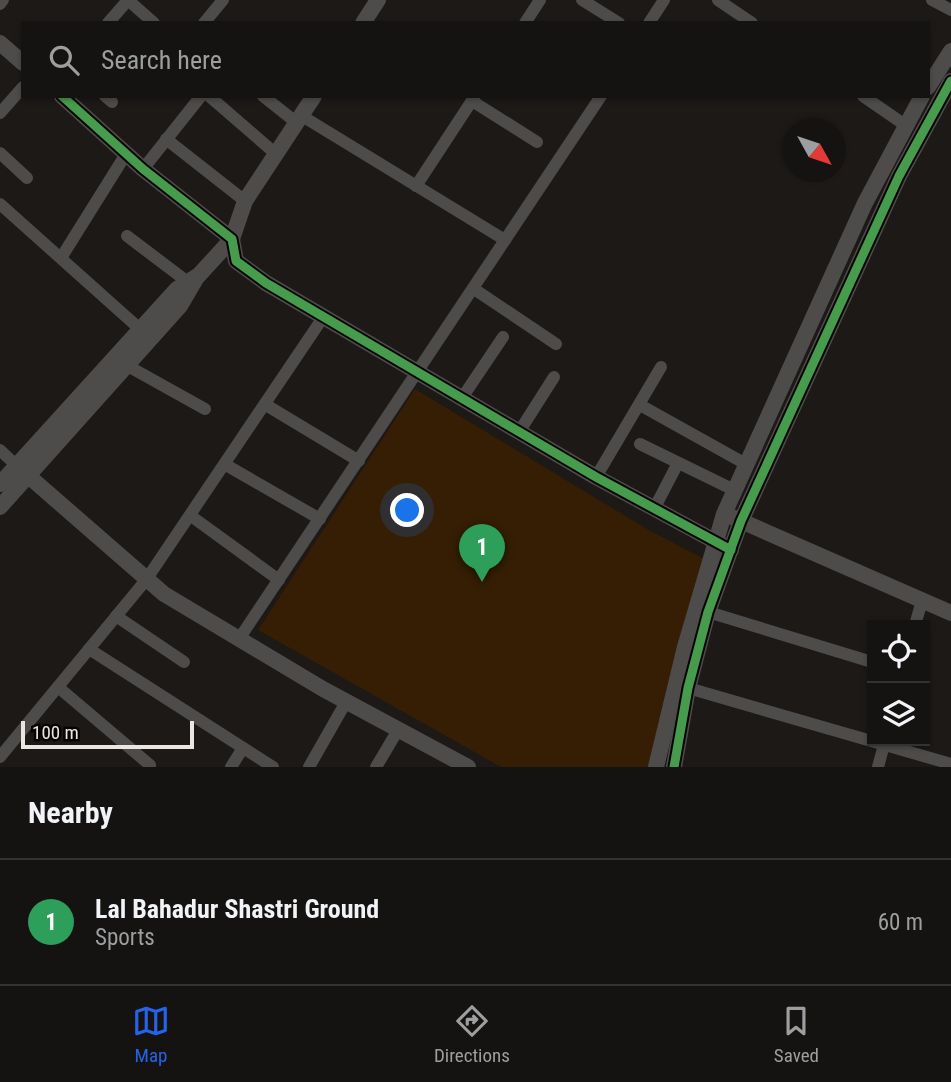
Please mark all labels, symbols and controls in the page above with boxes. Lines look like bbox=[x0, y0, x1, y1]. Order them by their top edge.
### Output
search box bbox=[21, 21, 930, 98]
icon: search bbox=[45, 41, 83, 79]
text: Search here bbox=[101, 45, 222, 75]
north arrow bbox=[783, 119, 846, 182]
your location bbox=[390, 493, 424, 527]
pin: 1 bbox=[459, 524, 505, 582]
map controls bbox=[867, 620, 930, 746]
button: locate bbox=[867, 620, 930, 683]
button: layers bbox=[867, 683, 930, 746]
scale bar bbox=[21, 718, 194, 750]
text: 100 m bbox=[32, 721, 79, 744]
text: Nearby bbox=[28, 795, 113, 830]
text: Lal Bahadur Shastri Ground bbox=[95, 894, 379, 924]
text: 1 bbox=[45, 909, 57, 936]
text: 60 m bbox=[878, 909, 923, 936]
text: Sports bbox=[95, 924, 155, 951]
tab: Map bbox=[132, 1002, 170, 1067]
tab: Directions bbox=[434, 1002, 510, 1067]
tab: Saved bbox=[774, 1002, 819, 1067]

